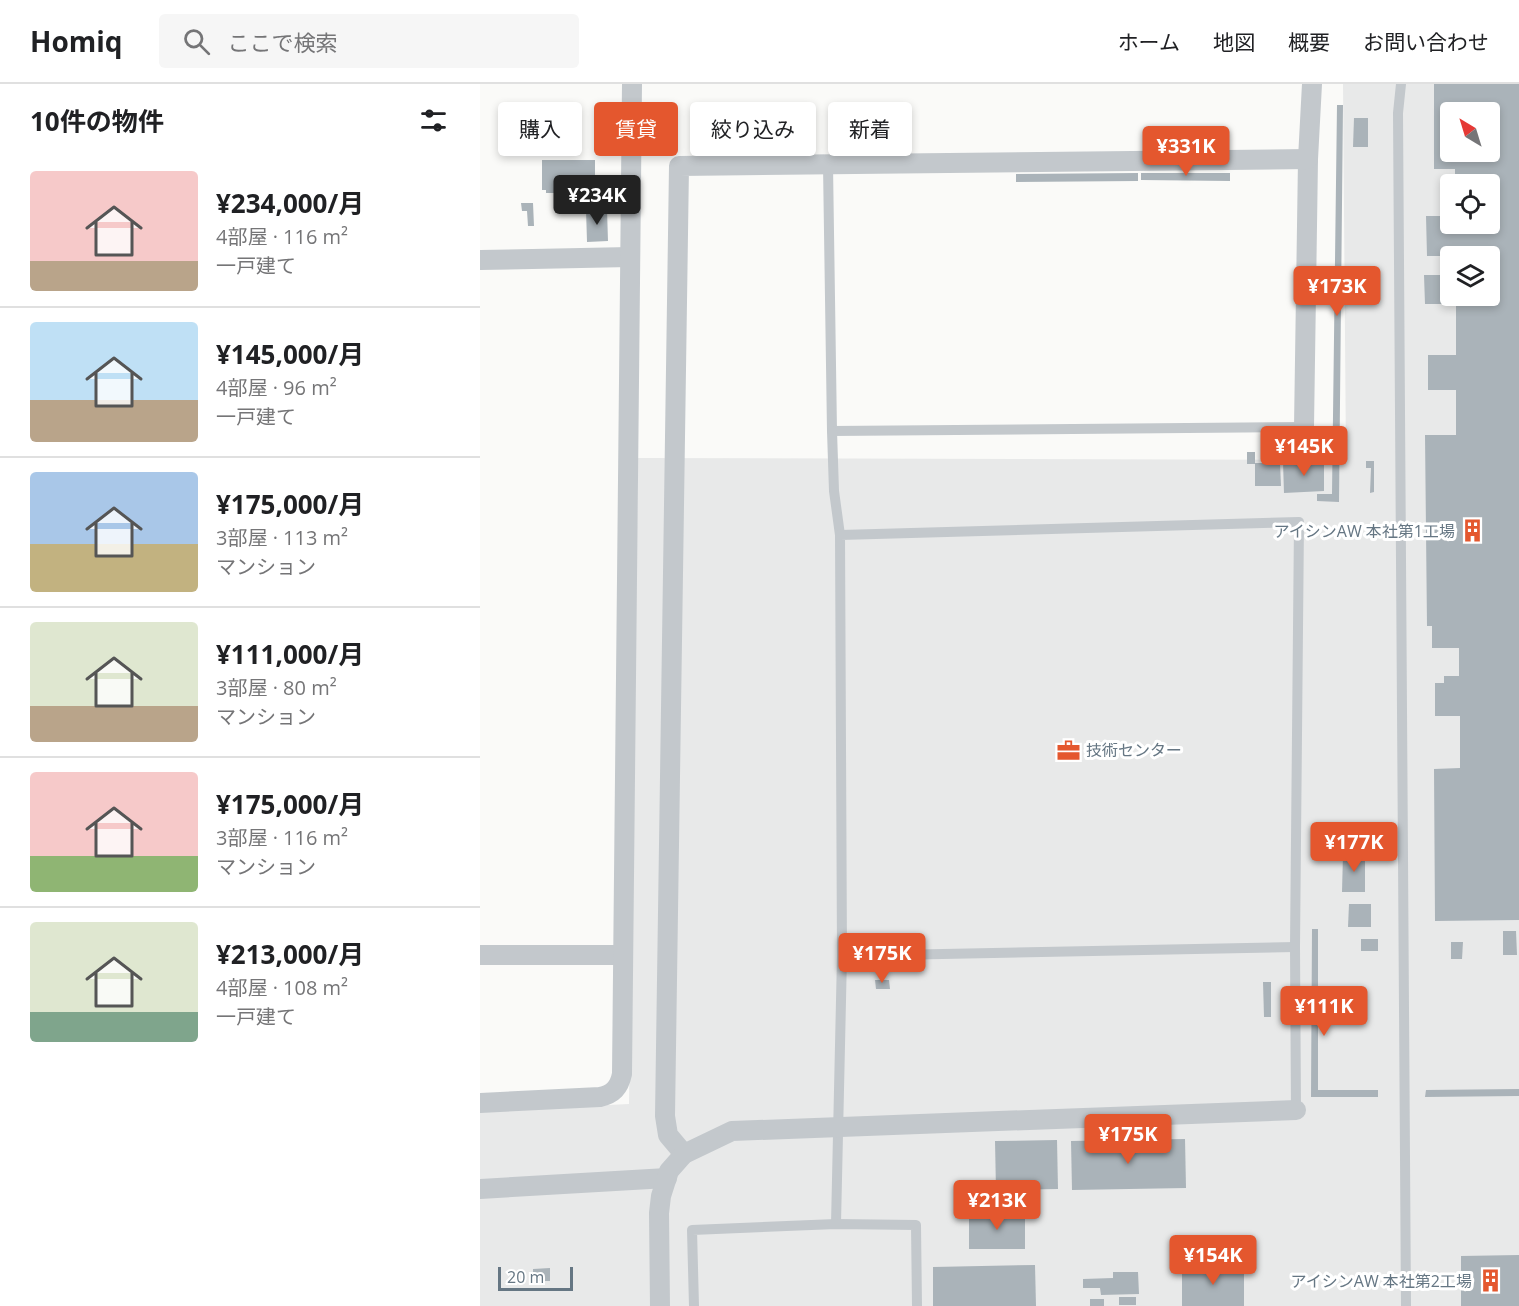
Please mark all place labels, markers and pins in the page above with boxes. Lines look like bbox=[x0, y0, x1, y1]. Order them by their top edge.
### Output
pin: ¥331K bbox=[1144, 126, 1228, 177]
pin: ¥234K bbox=[555, 175, 639, 226]
pin: ¥173K bbox=[1295, 266, 1379, 317]
pin: ¥145K bbox=[1262, 426, 1346, 477]
building icon: アイシンAW 本社第1工場 bbox=[1460, 518, 1486, 544]
place label: アイシンAW 本社第1工場 bbox=[1274, 520, 1455, 542]
office icon: 技術センター bbox=[1055, 737, 1081, 763]
place label: 技術センター bbox=[1086, 739, 1182, 761]
pin: ¥177K bbox=[1312, 822, 1396, 873]
pin: ¥175K bbox=[840, 933, 924, 984]
pin: ¥111K bbox=[1282, 986, 1366, 1037]
pin: ¥175K bbox=[1086, 1114, 1170, 1165]
pin: ¥213K bbox=[955, 1180, 1039, 1231]
pin: ¥154K bbox=[1171, 1235, 1255, 1286]
building icon: アイシンAW 本社第2工場 bbox=[1477, 1268, 1503, 1294]
place label: アイシンAW 本社第2工場 bbox=[1291, 1270, 1472, 1292]

